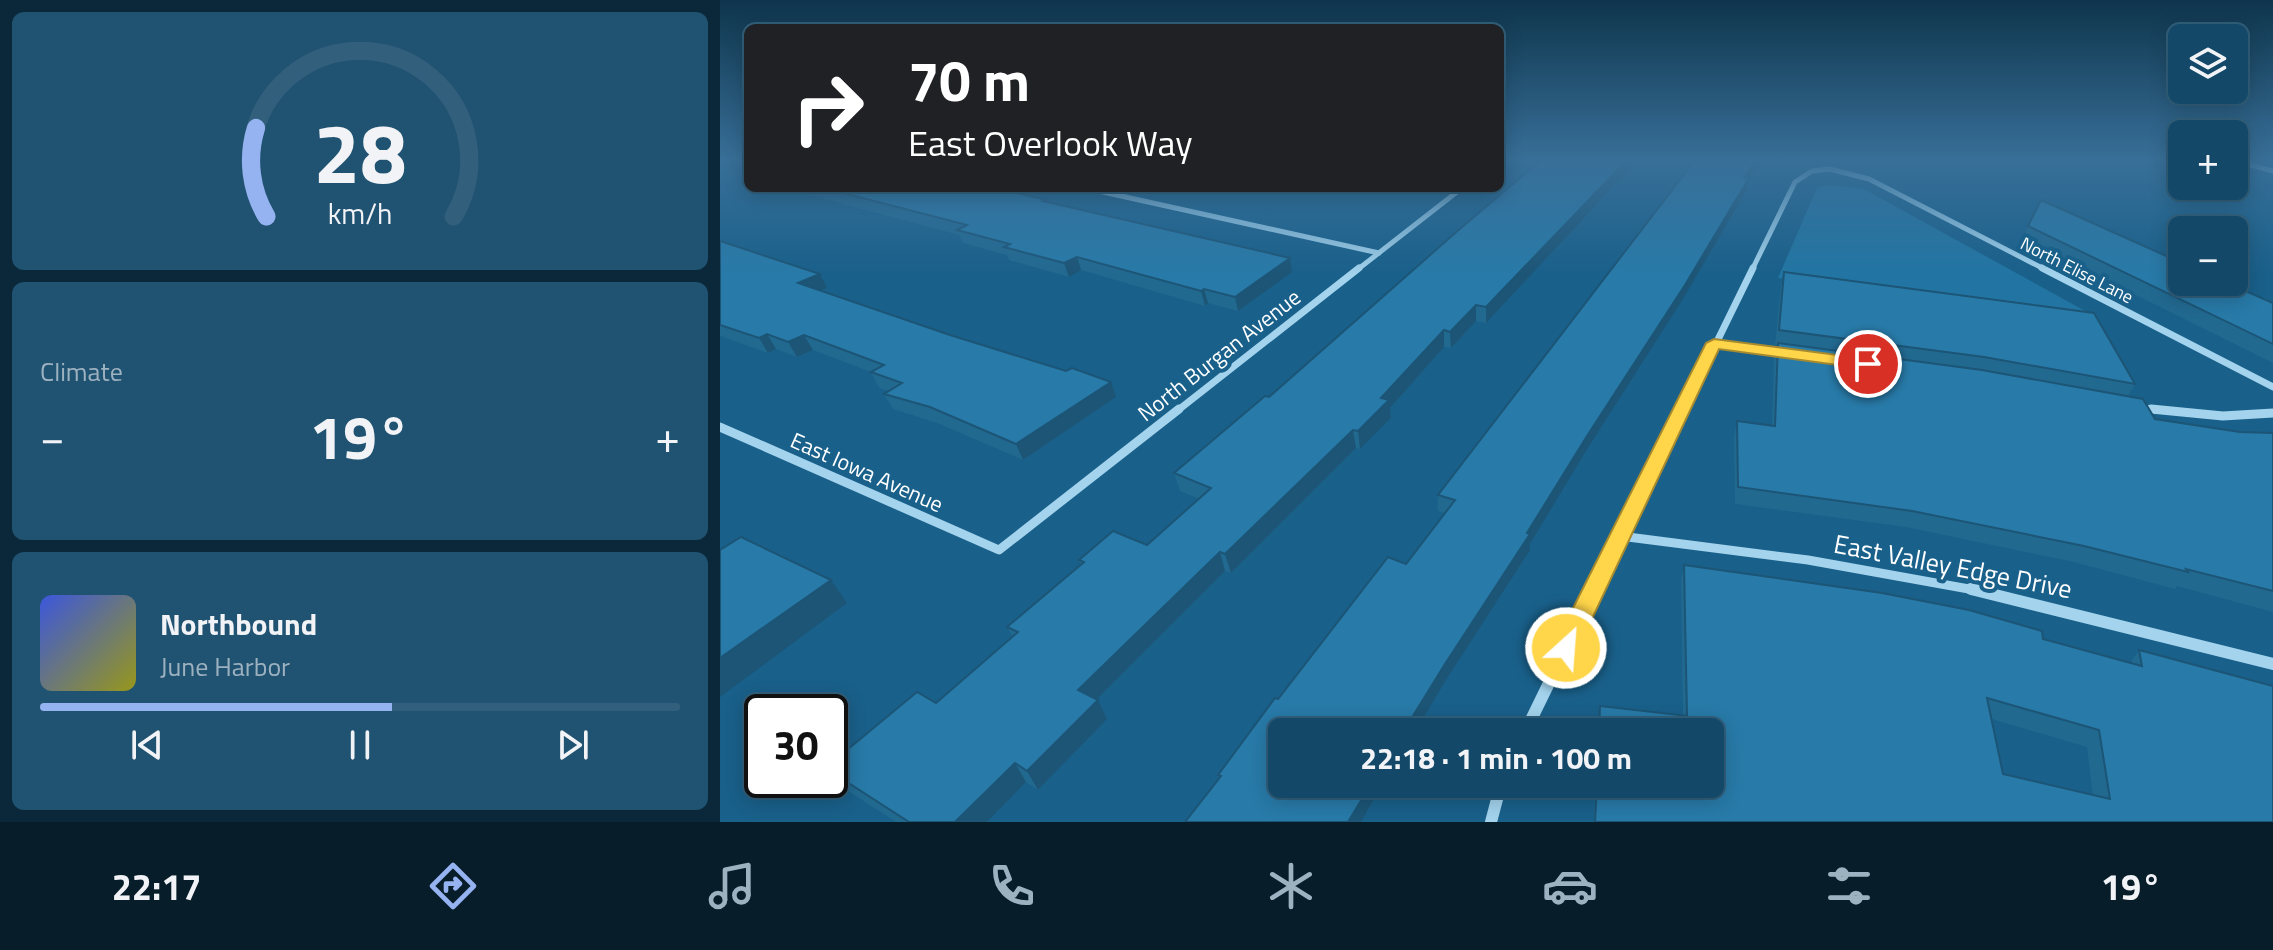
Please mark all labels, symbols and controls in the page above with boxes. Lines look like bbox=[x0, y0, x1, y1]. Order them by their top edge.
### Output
map controls bbox=[2168, 24, 2248, 296]
button: layers bbox=[2168, 24, 2248, 104]
text: 70 m bbox=[908, 38, 1030, 123]
icon: right bbox=[776, 56, 880, 160]
text: 28 bbox=[313, 89, 407, 215]
text: East Overlook Way bbox=[908, 115, 1193, 170]
button: + bbox=[2168, 120, 2248, 200]
text: km/h bbox=[328, 192, 392, 235]
button: − bbox=[2168, 216, 2248, 296]
street label: North Elise Lane bbox=[2016, 230, 2138, 310]
street label: North Burgan Avenue bbox=[1130, 280, 1308, 430]
pin bbox=[1834, 330, 1902, 398]
icon: arrive bbox=[1846, 342, 1890, 386]
text: Climate bbox=[40, 352, 123, 391]
text: 19° bbox=[310, 391, 410, 482]
text: − bbox=[40, 403, 65, 470]
text: + bbox=[655, 403, 680, 470]
street label: East Iowa Avenue bbox=[785, 423, 949, 521]
street label: East Valley Edge Drive bbox=[1831, 524, 2075, 608]
text: Northbound bbox=[160, 601, 317, 647]
position arrow bbox=[1524, 606, 1608, 690]
text: June Harbor bbox=[160, 647, 290, 686]
speed limit sign: 30 bbox=[744, 694, 848, 798]
icon: previous bbox=[125, 723, 169, 767]
icon: pause bbox=[338, 723, 382, 767]
icon: next bbox=[551, 723, 595, 767]
text: 22:18 · 1 min · 100 m bbox=[1360, 735, 1632, 781]
icon: directions bbox=[425, 858, 481, 914]
icon: music bbox=[704, 858, 760, 914]
icon: phone bbox=[984, 858, 1040, 914]
icon: climate bbox=[1263, 858, 1319, 914]
icon: car bbox=[1542, 858, 1598, 914]
icon: filters bbox=[1821, 858, 1877, 914]
text: 22:17 bbox=[112, 859, 202, 914]
text: 19° bbox=[2101, 859, 2161, 914]

